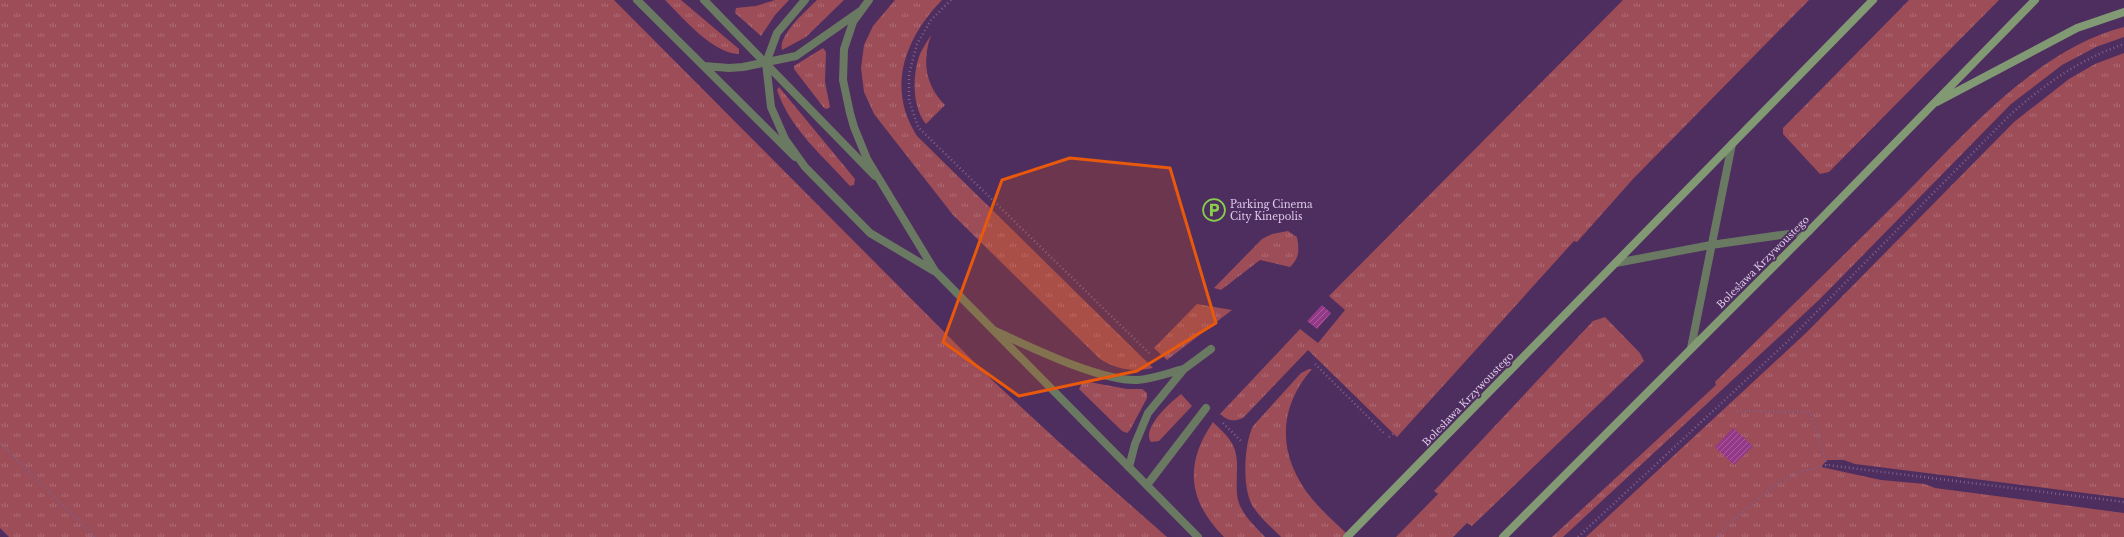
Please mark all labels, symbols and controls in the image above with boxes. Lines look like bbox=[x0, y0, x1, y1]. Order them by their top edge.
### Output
parking icon: Parking Cinema City Kinepolis bbox=[1201, 197, 1227, 223]
place label: Parking Cinema City Kinepolis bbox=[1230, 198, 1313, 223]
street label: Bolesława Krzywoustego bbox=[1714, 213, 1812, 311]
street label: Bolesława Krzywoustego bbox=[1420, 349, 1517, 449]

